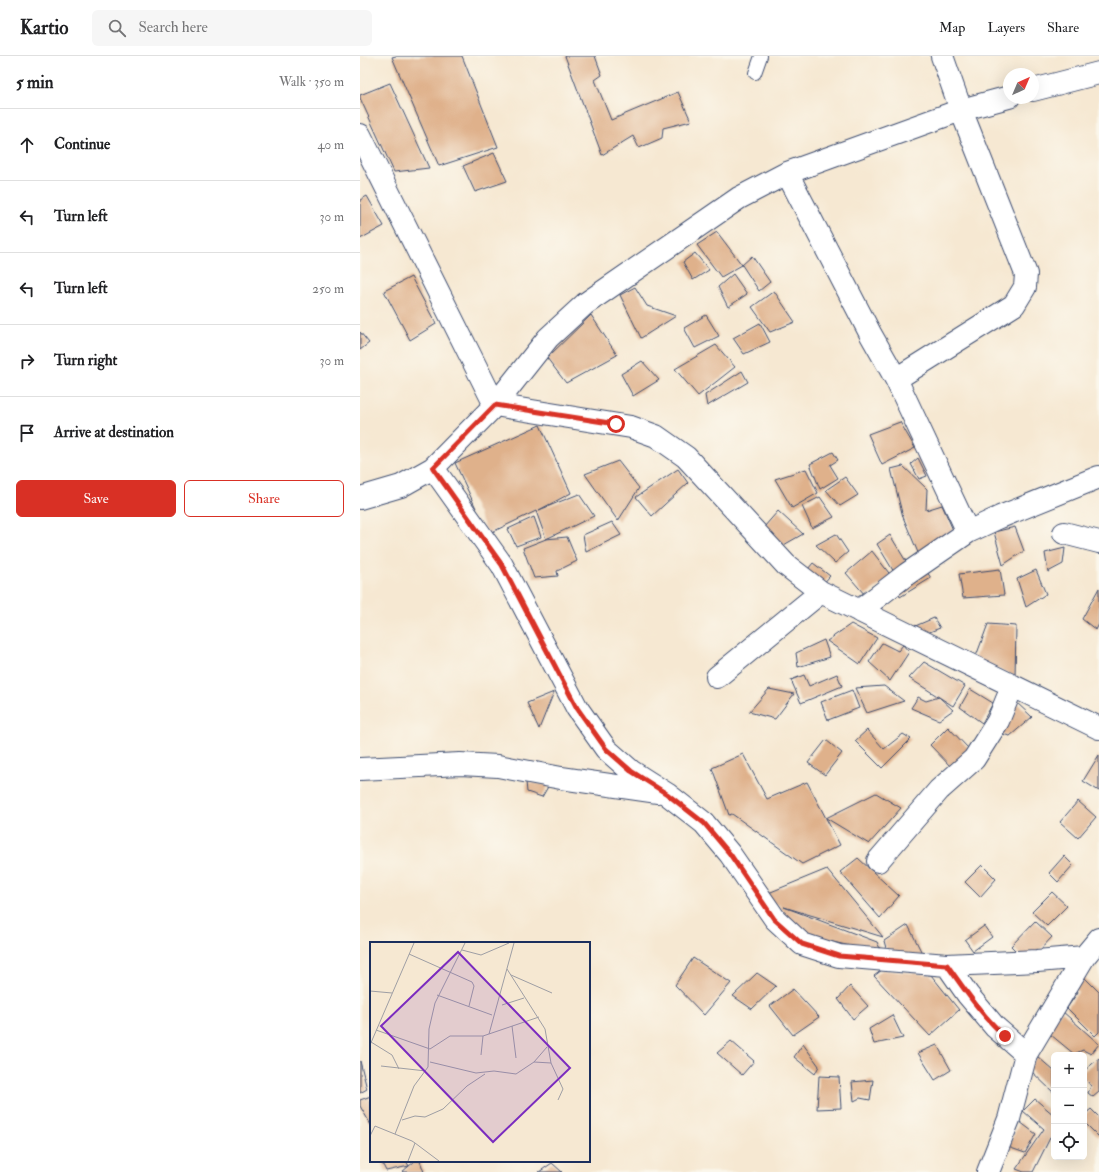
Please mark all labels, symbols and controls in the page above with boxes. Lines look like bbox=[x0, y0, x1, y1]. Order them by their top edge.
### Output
search box bbox=[92, 10, 372, 46]
text: Kartio bbox=[20, 16, 68, 40]
icon: search bbox=[106, 17, 128, 39]
text: Search here bbox=[138, 18, 208, 37]
text: Map bbox=[939, 19, 965, 36]
text: Layers bbox=[987, 19, 1025, 36]
text: Share bbox=[1047, 19, 1079, 36]
north arrow bbox=[1003, 68, 1039, 104]
text: 5 min bbox=[16, 72, 54, 93]
text: Walk · 350 m bbox=[279, 74, 344, 90]
icon: ahead bbox=[16, 134, 38, 156]
text: Continue bbox=[54, 135, 110, 154]
text: 40 m bbox=[318, 137, 344, 153]
icon: left bbox=[16, 206, 38, 228]
text: Turn left bbox=[54, 207, 108, 226]
text: 30 m bbox=[320, 209, 344, 225]
icon: left bbox=[16, 278, 38, 300]
text: Turn left bbox=[54, 279, 108, 298]
text: 250 m bbox=[312, 281, 344, 297]
icon: right bbox=[16, 350, 38, 372]
text: Turn right bbox=[54, 351, 117, 370]
text: 30 m bbox=[320, 353, 344, 369]
route start bbox=[607, 415, 625, 433]
icon: arrive bbox=[16, 422, 38, 444]
text: Arrive at destination bbox=[54, 423, 174, 442]
button: Save bbox=[16, 480, 176, 517]
button: Share bbox=[184, 480, 344, 517]
inset map bbox=[370, 942, 590, 1162]
route end bbox=[996, 1027, 1014, 1045]
map controls bbox=[1051, 1052, 1087, 1160]
button: + bbox=[1051, 1052, 1087, 1088]
button: − bbox=[1051, 1088, 1087, 1124]
button: locate bbox=[1051, 1124, 1087, 1160]

